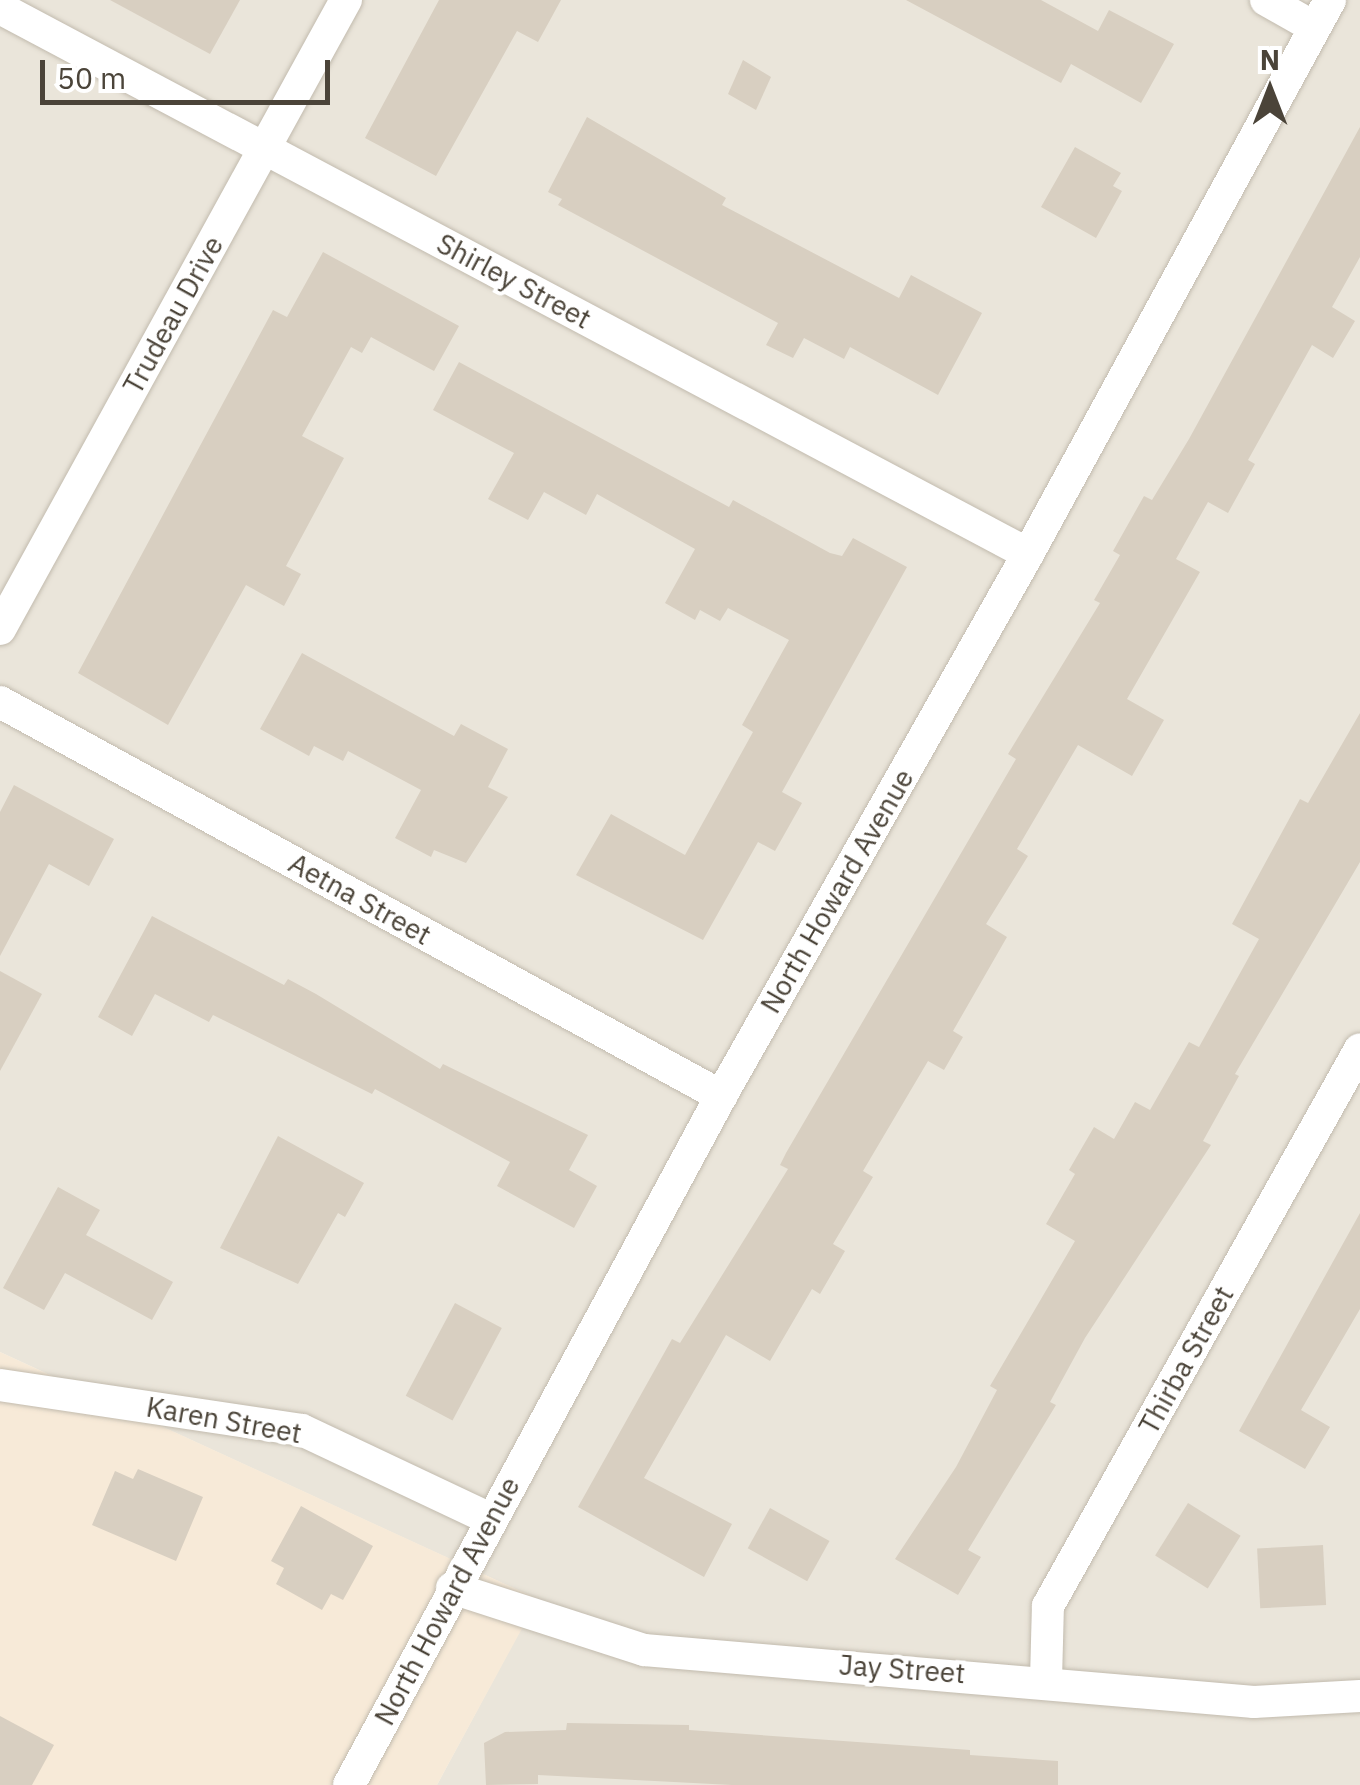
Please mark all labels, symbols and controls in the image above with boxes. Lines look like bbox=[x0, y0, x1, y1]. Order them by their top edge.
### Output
scale bar bbox=[45, 40, 335, 102]
north arrow bbox=[1220, 40, 1320, 140]
text: N bbox=[1260, 41, 1280, 78]
text: 50 m bbox=[57, 58, 126, 97]
street label: Shirley Street bbox=[431, 226, 597, 336]
street label: Trudeau Drive bbox=[116, 230, 230, 400]
street label: North Howard Avenue bbox=[753, 763, 921, 1019]
street label: Aetna Street bbox=[283, 846, 437, 952]
street label: Thirba Street bbox=[1132, 1280, 1240, 1440]
street label: Karen Street bbox=[144, 1390, 304, 1450]
street label: North Howard Avenue bbox=[367, 1471, 527, 1731]
street label: Jay Street bbox=[838, 1648, 966, 1690]

